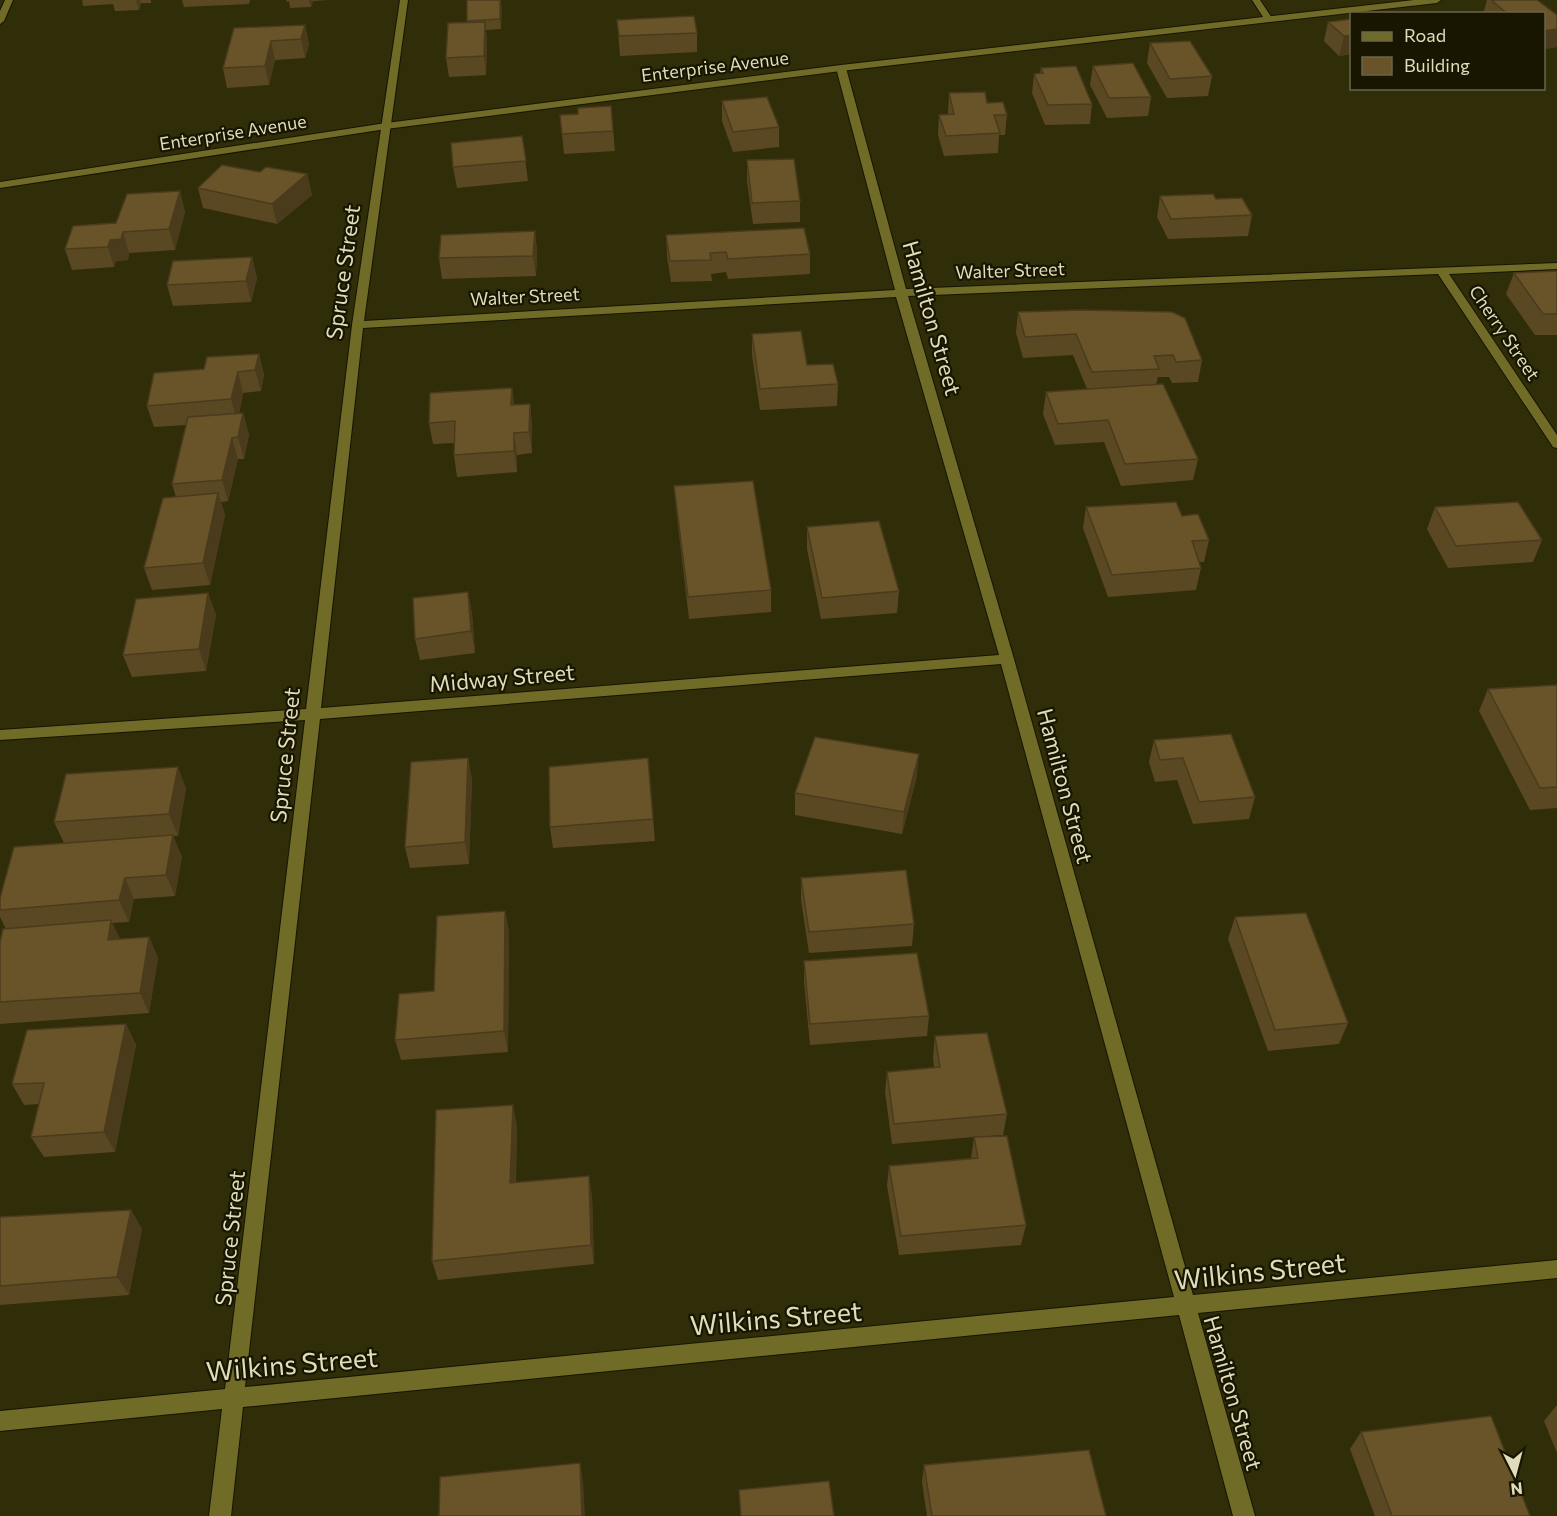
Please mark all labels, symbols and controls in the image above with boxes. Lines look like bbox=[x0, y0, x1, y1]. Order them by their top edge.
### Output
legend bbox=[1350, 12, 1545, 90]
text: Road bbox=[1404, 24, 1446, 46]
street label: Enterprise Avenue bbox=[640, 46, 790, 86]
text: Building bbox=[1404, 54, 1470, 76]
street label: Enterprise Avenue bbox=[158, 110, 308, 154]
street label: Spruce Street bbox=[320, 203, 365, 341]
street label: Hamilton Street bbox=[898, 238, 967, 398]
street label: Walter Street bbox=[955, 257, 1065, 283]
street label: Cherry Street bbox=[1465, 281, 1545, 384]
street label: Walter Street bbox=[470, 282, 580, 310]
street label: Midway Street bbox=[428, 658, 576, 697]
street label: Spruce Street bbox=[264, 686, 305, 824]
street label: Hamilton Street bbox=[1032, 705, 1099, 866]
street label: Spruce Street bbox=[209, 1169, 250, 1307]
street label: Wilkins Street bbox=[1173, 1245, 1347, 1296]
street label: Wilkins Street bbox=[689, 1294, 863, 1341]
street label: Hamilton Street bbox=[1199, 1313, 1268, 1473]
street label: Wilkins Street bbox=[205, 1340, 379, 1387]
north arrow bbox=[1485, 1444, 1545, 1504]
text: N bbox=[1510, 1479, 1524, 1499]

